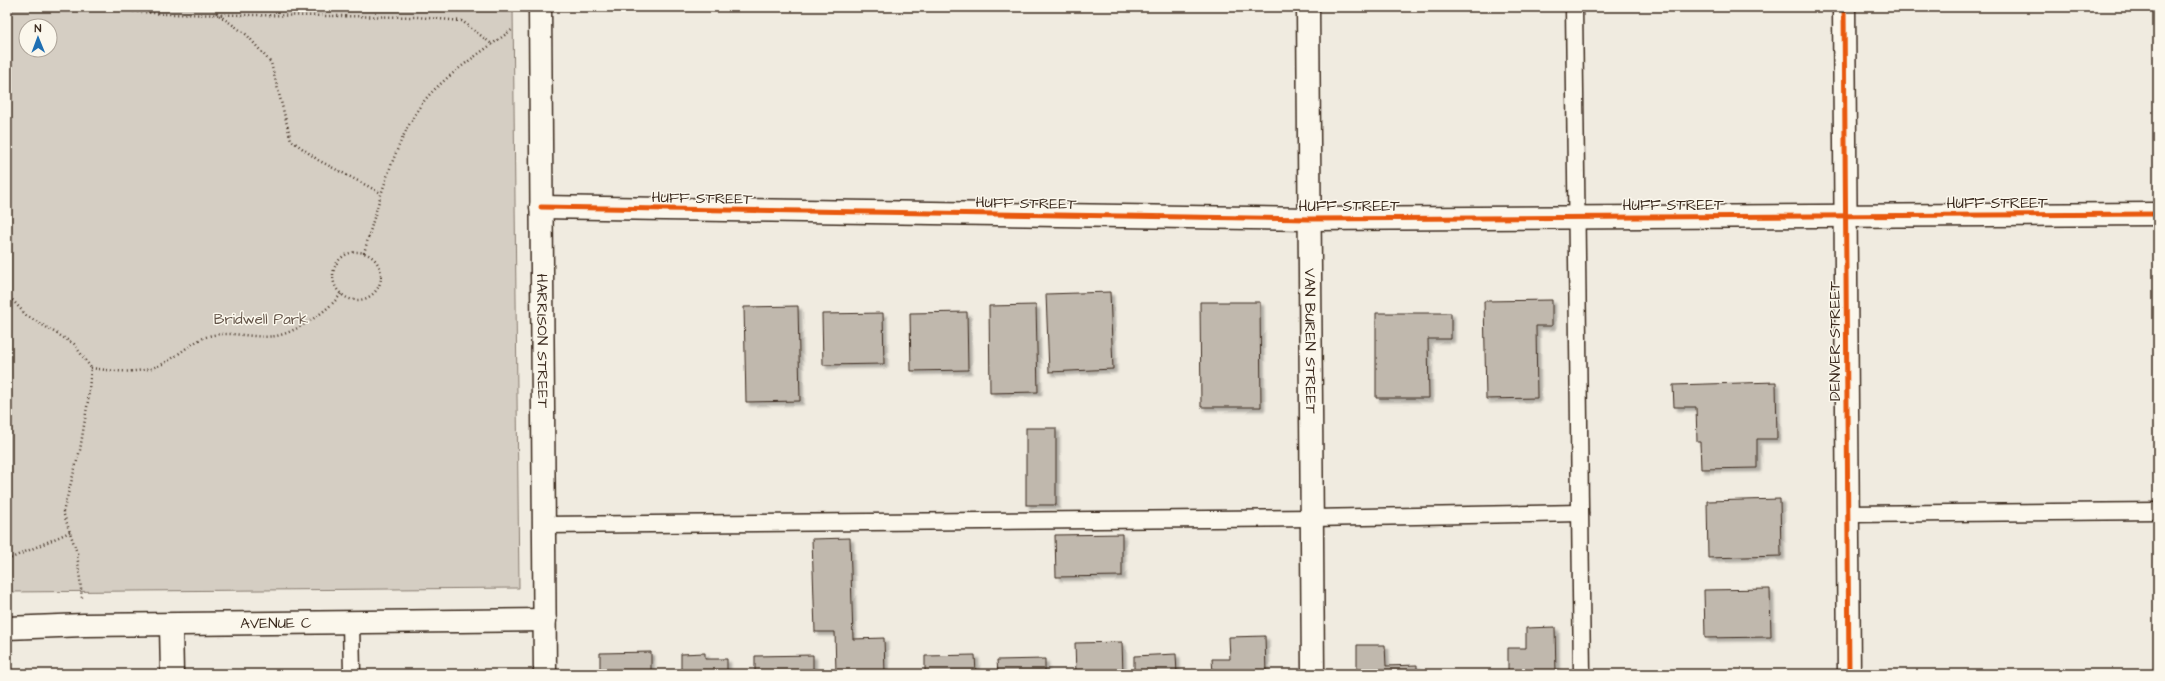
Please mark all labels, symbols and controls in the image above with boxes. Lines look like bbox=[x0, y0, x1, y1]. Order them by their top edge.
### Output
north arrow bbox=[18, 18, 58, 58]
text: N bbox=[34, 21, 42, 36]
street label: HUFF STREET bbox=[651, 187, 753, 210]
street label: HUFF STREET bbox=[975, 192, 1077, 215]
street label: HUFF STREET bbox=[1946, 193, 2048, 214]
street label: HUFF STREET bbox=[1622, 195, 1724, 216]
street label: HUFF STREET bbox=[1298, 196, 1400, 217]
street label: VAN BUREN STREET bbox=[1299, 268, 1321, 414]
street label: HARRISON STREET bbox=[531, 274, 553, 409]
street label: DENVER STREET bbox=[1825, 280, 1846, 401]
park label: Bridwell Park bbox=[214, 309, 308, 330]
street label: AVENUE C bbox=[240, 613, 312, 634]

